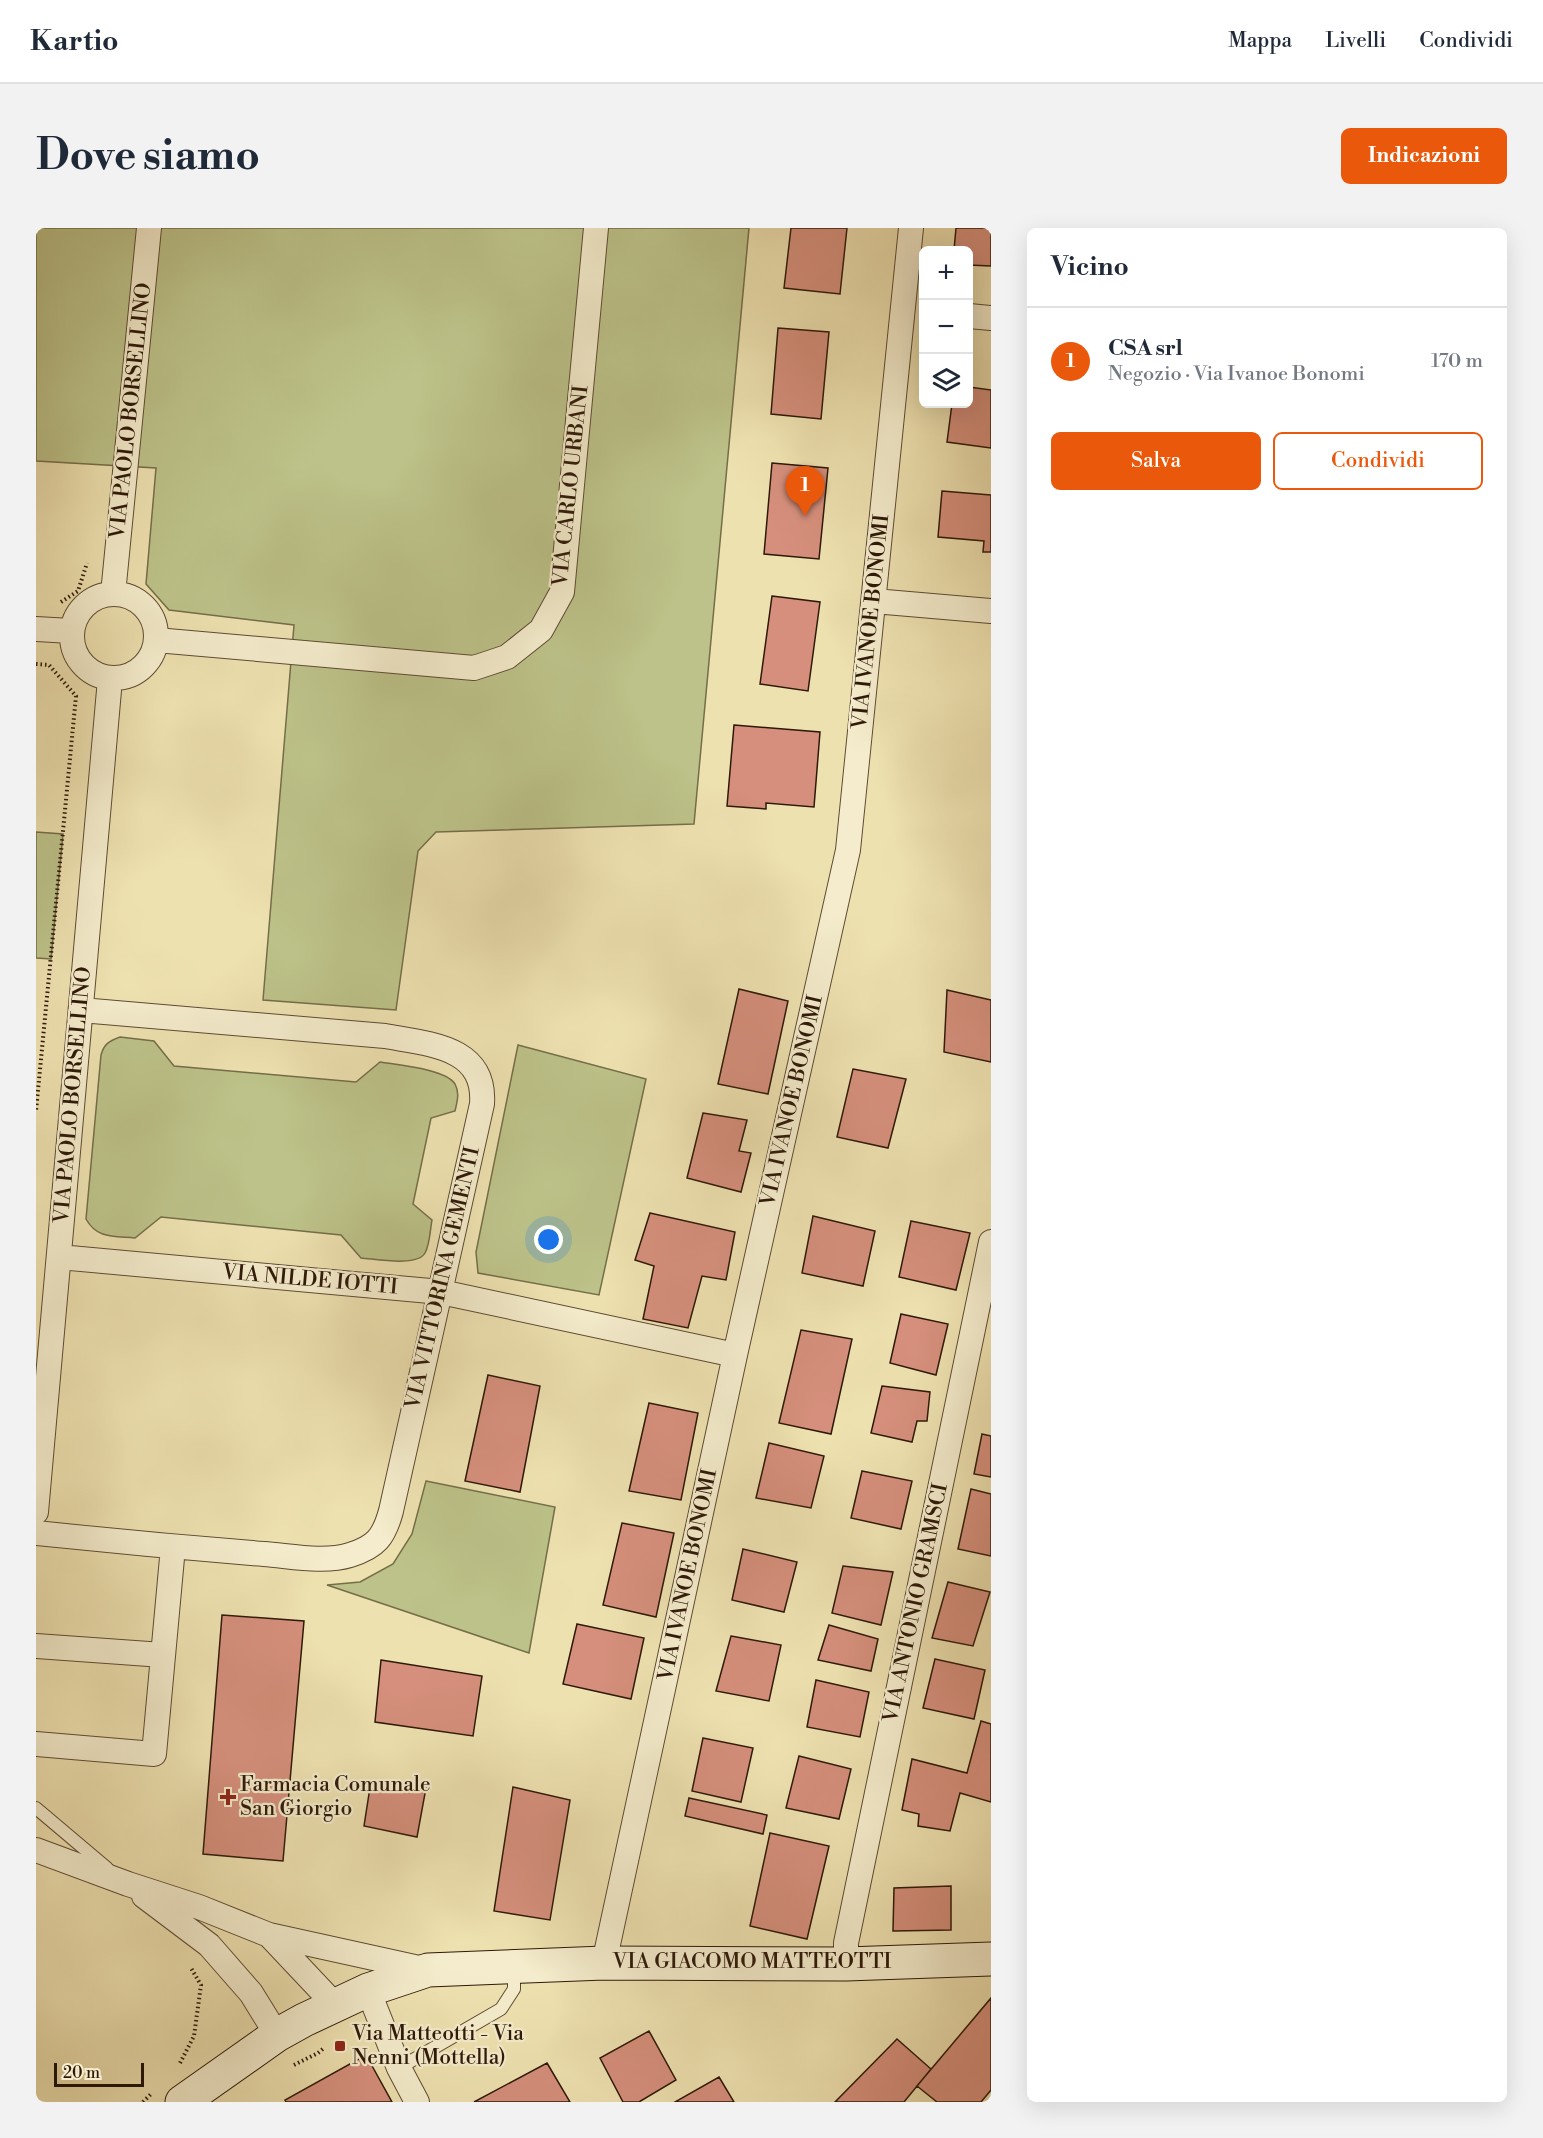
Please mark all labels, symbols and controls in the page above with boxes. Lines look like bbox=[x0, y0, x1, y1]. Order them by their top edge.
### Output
text: Kartio bbox=[30, 24, 119, 59]
text: Mappa bbox=[1228, 28, 1292, 54]
text: Livelli bbox=[1325, 28, 1386, 54]
text: Condividi bbox=[1419, 28, 1513, 54]
button: Indicazioni bbox=[1341, 128, 1507, 184]
text: Dove siamo bbox=[36, 130, 260, 183]
map controls bbox=[919, 246, 973, 408]
button: + bbox=[919, 246, 973, 300]
text: Vicino bbox=[1051, 251, 1129, 283]
street label: VIA PAOLO BORSELLINO bbox=[104, 281, 157, 542]
button: − bbox=[919, 300, 973, 354]
text: CSA srl bbox=[1108, 335, 1183, 362]
text: 1 bbox=[1066, 349, 1075, 374]
text: 170 m bbox=[1431, 349, 1483, 374]
button: layers bbox=[919, 354, 973, 408]
text: Negozio · Via Ivanoe Bonomi bbox=[1108, 362, 1365, 387]
street label: VIA CARLO URBANI bbox=[547, 384, 595, 589]
button: Salva bbox=[1051, 432, 1261, 490]
button: Condividi bbox=[1273, 432, 1483, 490]
pin: 1 bbox=[786, 466, 824, 516]
street label: VIA IVANOE BONOMI bbox=[847, 513, 895, 732]
street label: VIA PAOLO BORSELLINO bbox=[49, 965, 97, 1226]
street label: VIA IVANOE BONOMI bbox=[755, 993, 829, 1210]
street label: VIA VITTORINA GEMENTI bbox=[400, 1144, 486, 1413]
your location bbox=[534, 1225, 563, 1254]
street label: VIA NILDE IOTTI bbox=[220, 1259, 399, 1301]
street label: VIA IVANOE BONOMI bbox=[653, 1467, 723, 1684]
street label: VIA ANTONIO GRAMSCI bbox=[878, 1481, 954, 1726]
place label: Farmacia Comunale San Giorgio bbox=[240, 1772, 431, 1822]
marker: Farmacia Comunale San Giorgio bbox=[221, 1790, 235, 1804]
street label: VIA GIACOMO MATTEOTTI bbox=[612, 1949, 891, 1975]
place label: Via Matteotti - Via Nenni (Mottella) bbox=[351, 2021, 524, 2071]
marker: Via Matteotti - Via Nenni (Mottella) bbox=[333, 2039, 347, 2053]
scale bar bbox=[54, 2060, 144, 2088]
text: 20 m bbox=[63, 2063, 100, 2083]

